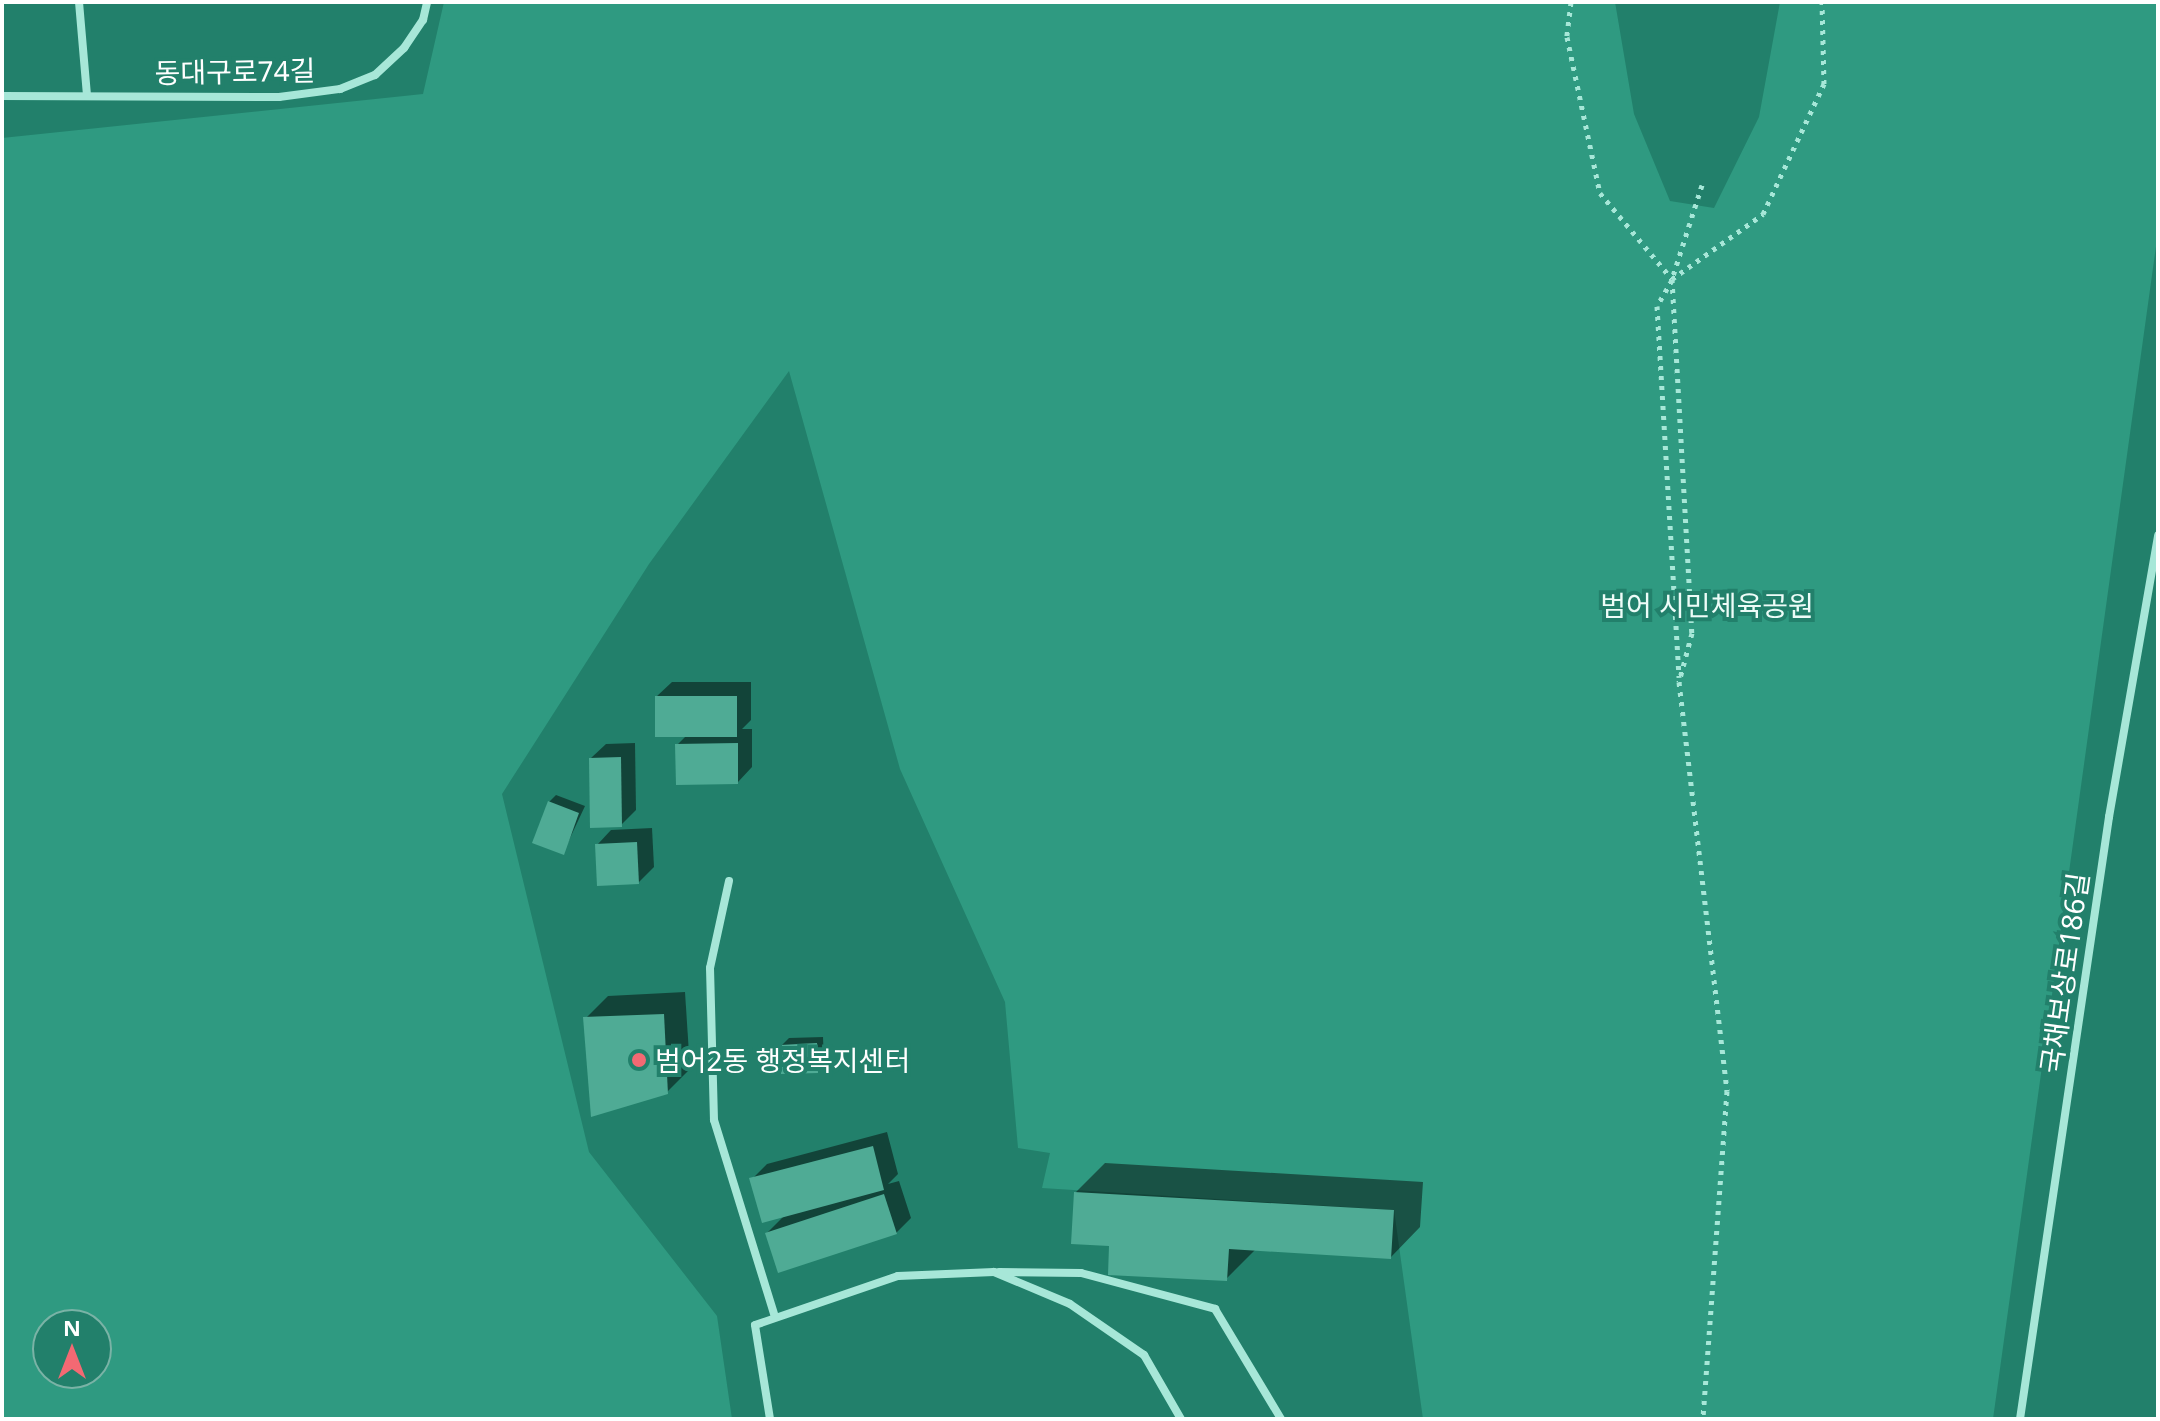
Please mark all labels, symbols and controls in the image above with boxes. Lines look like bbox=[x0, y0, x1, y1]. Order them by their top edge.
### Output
street label: 동대구로74길 bbox=[154, 53, 316, 89]
park label: 범어 시민체육공원 bbox=[1600, 588, 1814, 622]
street label: 국채보상로186길 bbox=[2033, 870, 2095, 1076]
place label: 범어2동 행정복지센터 bbox=[655, 1043, 910, 1077]
marker: 범어2동 행정복지센터 bbox=[630, 1051, 648, 1069]
north arrow bbox=[32, 1309, 112, 1389]
text: N bbox=[63, 1312, 81, 1342]

